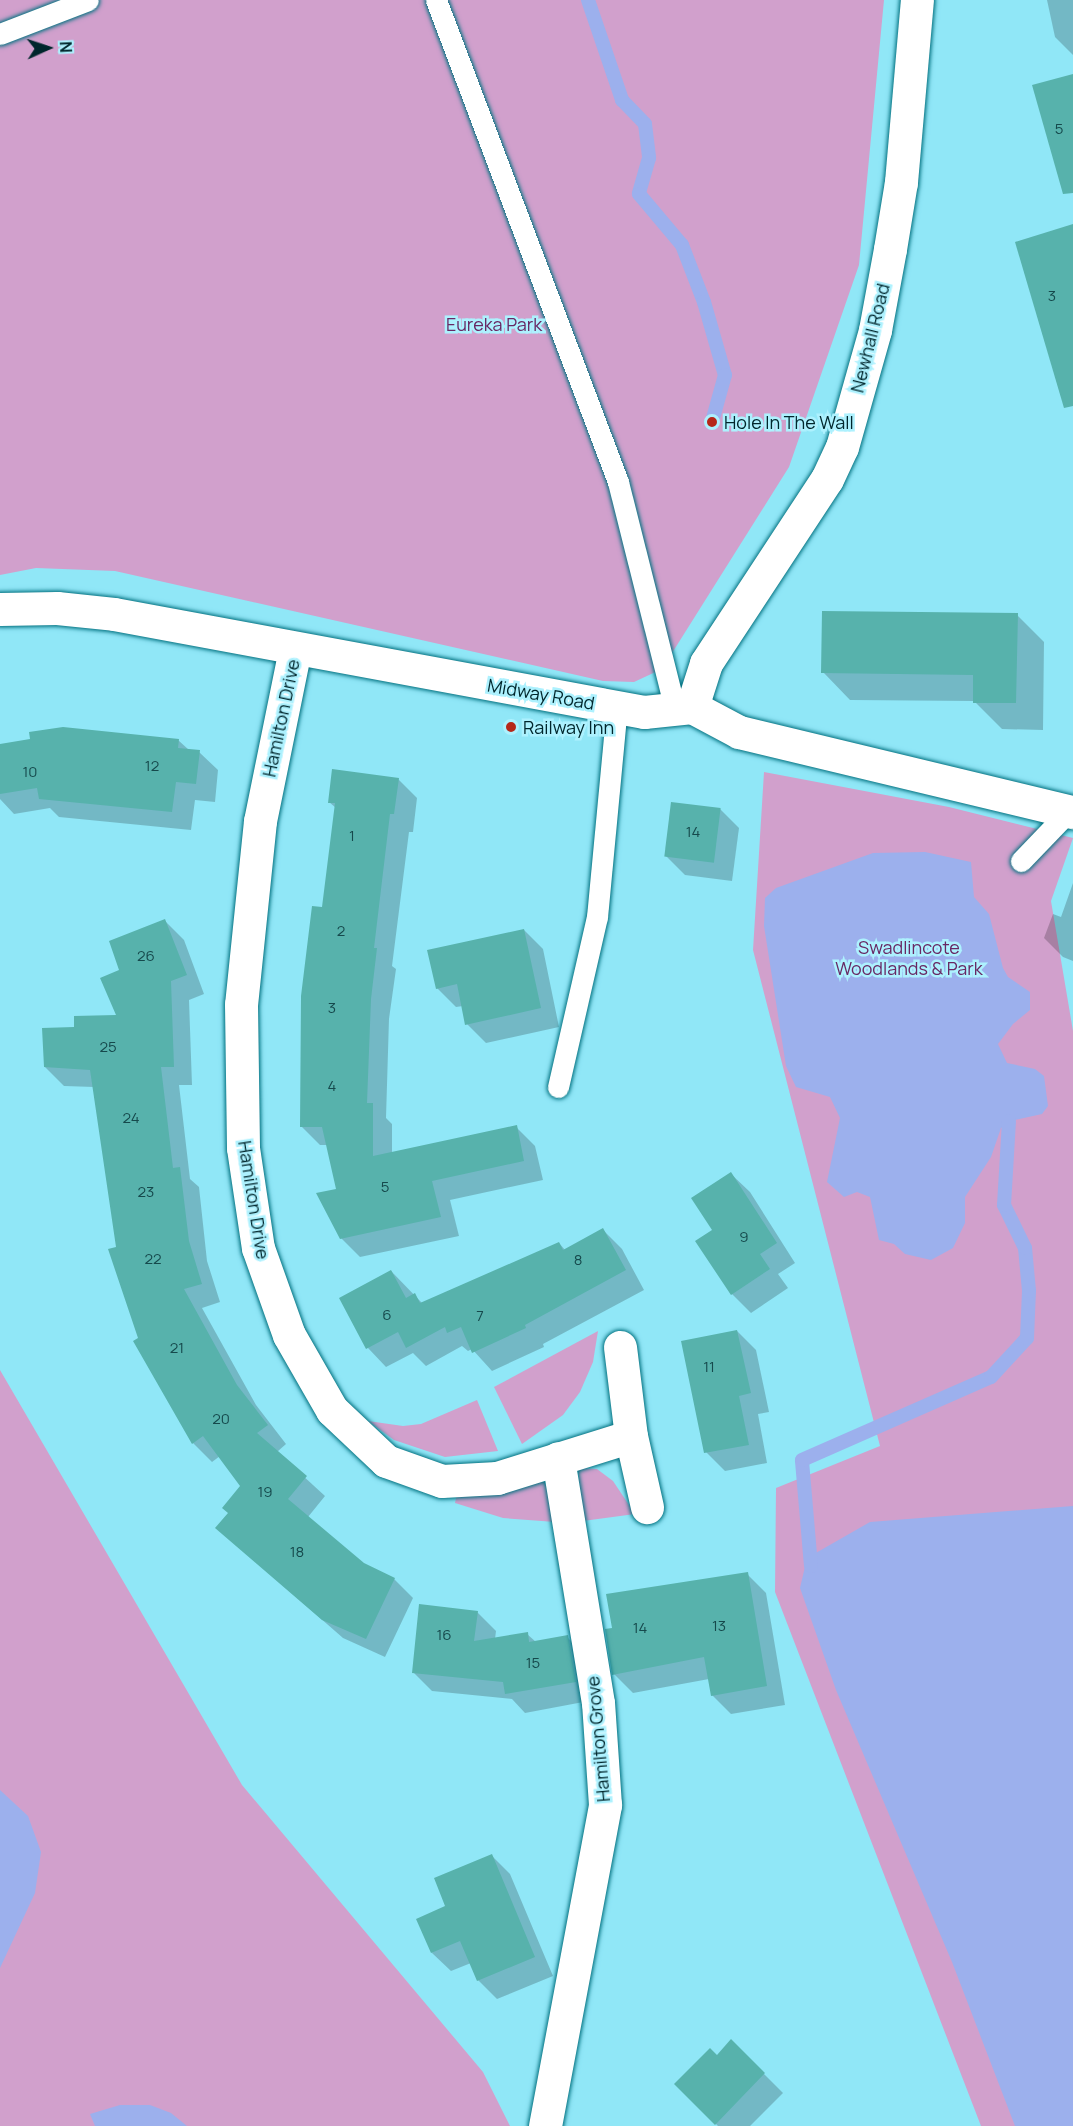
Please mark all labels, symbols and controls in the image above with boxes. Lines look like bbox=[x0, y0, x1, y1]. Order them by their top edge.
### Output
north arrow bbox=[18, 18, 78, 78]
text: N bbox=[55, 41, 77, 53]
house number: 5 bbox=[1055, 120, 1063, 138]
street label: Newhall Road bbox=[846, 281, 894, 395]
house number: 3 bbox=[1048, 287, 1056, 305]
park label: Eureka Park bbox=[446, 313, 542, 335]
place label: Hole In The Wall bbox=[724, 411, 854, 433]
marker: Hole In The Wall bbox=[705, 415, 719, 429]
street label: Hamilton Drive bbox=[258, 657, 304, 779]
street label: Midway Road bbox=[486, 674, 596, 714]
place label: Railway Inn bbox=[523, 716, 614, 738]
marker: Railway Inn bbox=[504, 720, 518, 734]
house number: 12 bbox=[145, 757, 159, 775]
house number: 10 bbox=[23, 763, 37, 781]
house number: 14 bbox=[686, 823, 700, 841]
house number: 1 bbox=[349, 827, 355, 845]
house number: 2 bbox=[337, 922, 345, 940]
park label: Swadlincote Woodlands & Park bbox=[835, 937, 983, 980]
house number: 26 bbox=[137, 947, 155, 965]
house number: 3 bbox=[328, 999, 336, 1017]
house number: 25 bbox=[99, 1038, 117, 1056]
house number: 4 bbox=[328, 1077, 336, 1095]
house number: 24 bbox=[122, 1109, 140, 1127]
street label: Hamilton Drive bbox=[234, 1139, 274, 1261]
house number: 5 bbox=[381, 1178, 389, 1196]
house number: 23 bbox=[138, 1183, 154, 1201]
house number: 9 bbox=[739, 1228, 749, 1246]
house number: 22 bbox=[144, 1250, 162, 1268]
house number: 8 bbox=[574, 1251, 582, 1269]
house number: 6 bbox=[382, 1306, 392, 1324]
house number: 7 bbox=[476, 1307, 484, 1325]
house number: 21 bbox=[170, 1339, 184, 1357]
house number: 11 bbox=[703, 1358, 715, 1376]
house number: 20 bbox=[212, 1410, 230, 1428]
house number: 19 bbox=[257, 1483, 273, 1501]
house number: 18 bbox=[290, 1543, 304, 1561]
house number: 13 bbox=[712, 1617, 726, 1635]
house number: 14 bbox=[633, 1619, 647, 1637]
house number: 16 bbox=[436, 1626, 452, 1644]
house number: 15 bbox=[526, 1654, 540, 1672]
street label: Hamilton Grove bbox=[582, 1675, 614, 1803]

